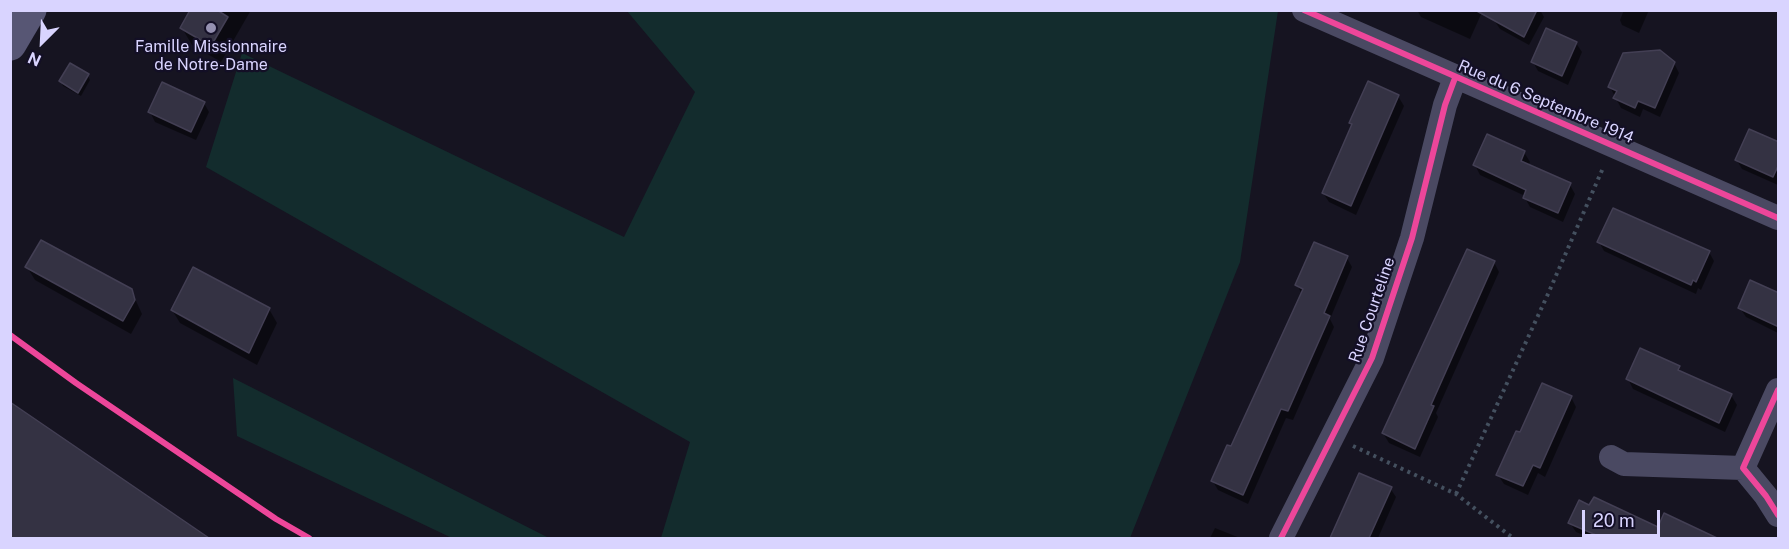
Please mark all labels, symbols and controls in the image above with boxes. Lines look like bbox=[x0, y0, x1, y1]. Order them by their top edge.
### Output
north arrow bbox=[12, 12, 72, 72]
marker: Famille Missionnaire de Notre-Dame bbox=[204, 21, 218, 35]
place label: Famille Missionnaire de Notre-Dame bbox=[135, 37, 287, 75]
text: N bbox=[25, 48, 44, 70]
street label: Rue du 6 Septembre 1914 bbox=[1455, 56, 1637, 148]
street label: Rue Courteline bbox=[1345, 255, 1399, 365]
scale bar bbox=[1585, 498, 1663, 536]
text: 20 m bbox=[1593, 510, 1635, 531]

